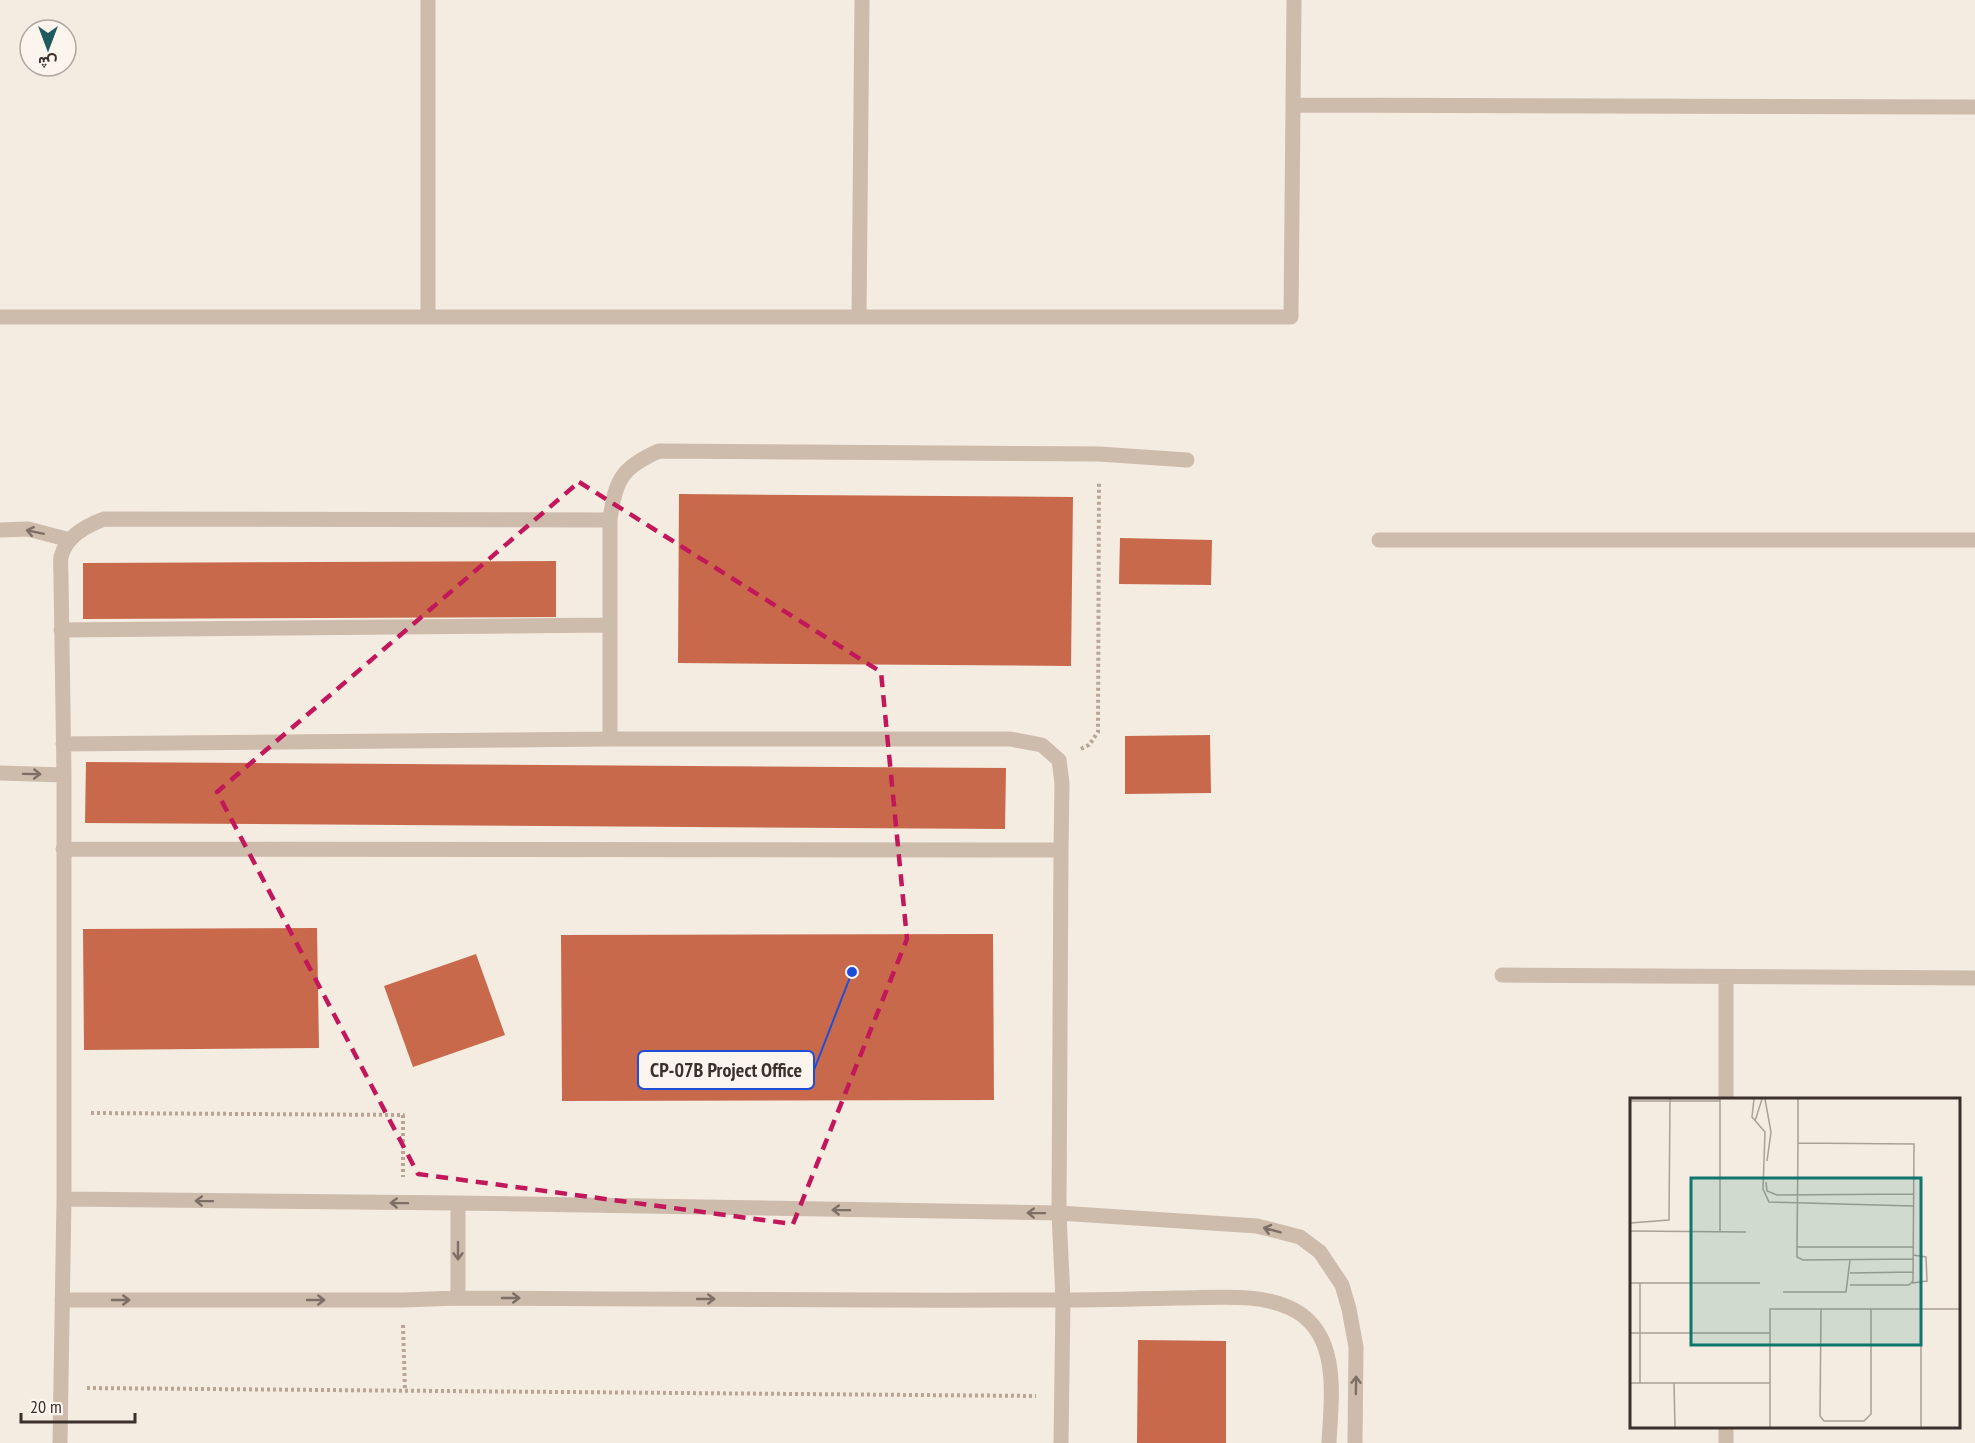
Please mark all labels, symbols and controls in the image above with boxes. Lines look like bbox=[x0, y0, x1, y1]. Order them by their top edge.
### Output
north arrow bbox=[18, 18, 78, 78]
text: ش bbox=[38, 53, 58, 73]
one-way arrow bbox=[26, 525, 45, 537]
one-way arrow bbox=[22, 769, 42, 780]
callout: CP-07B Project Office bbox=[638, 1051, 814, 1089]
text: CP-07B Project Office bbox=[650, 1057, 802, 1083]
inset map bbox=[1630, 1098, 1960, 1428]
one-way arrow bbox=[195, 1195, 215, 1207]
one-way arrow bbox=[390, 1197, 410, 1208]
one-way arrow bbox=[831, 1204, 851, 1215]
one-way arrow bbox=[1026, 1207, 1046, 1219]
one-way arrow bbox=[1263, 1223, 1282, 1235]
one-way arrow bbox=[452, 1240, 464, 1260]
one-way arrow bbox=[500, 1292, 520, 1304]
one-way arrow bbox=[695, 1293, 715, 1305]
one-way arrow bbox=[110, 1294, 130, 1306]
one-way arrow bbox=[305, 1294, 325, 1306]
one-way arrow bbox=[1350, 1375, 1362, 1395]
scale bar bbox=[21, 1386, 135, 1424]
text: 20 m bbox=[30, 1395, 62, 1418]

